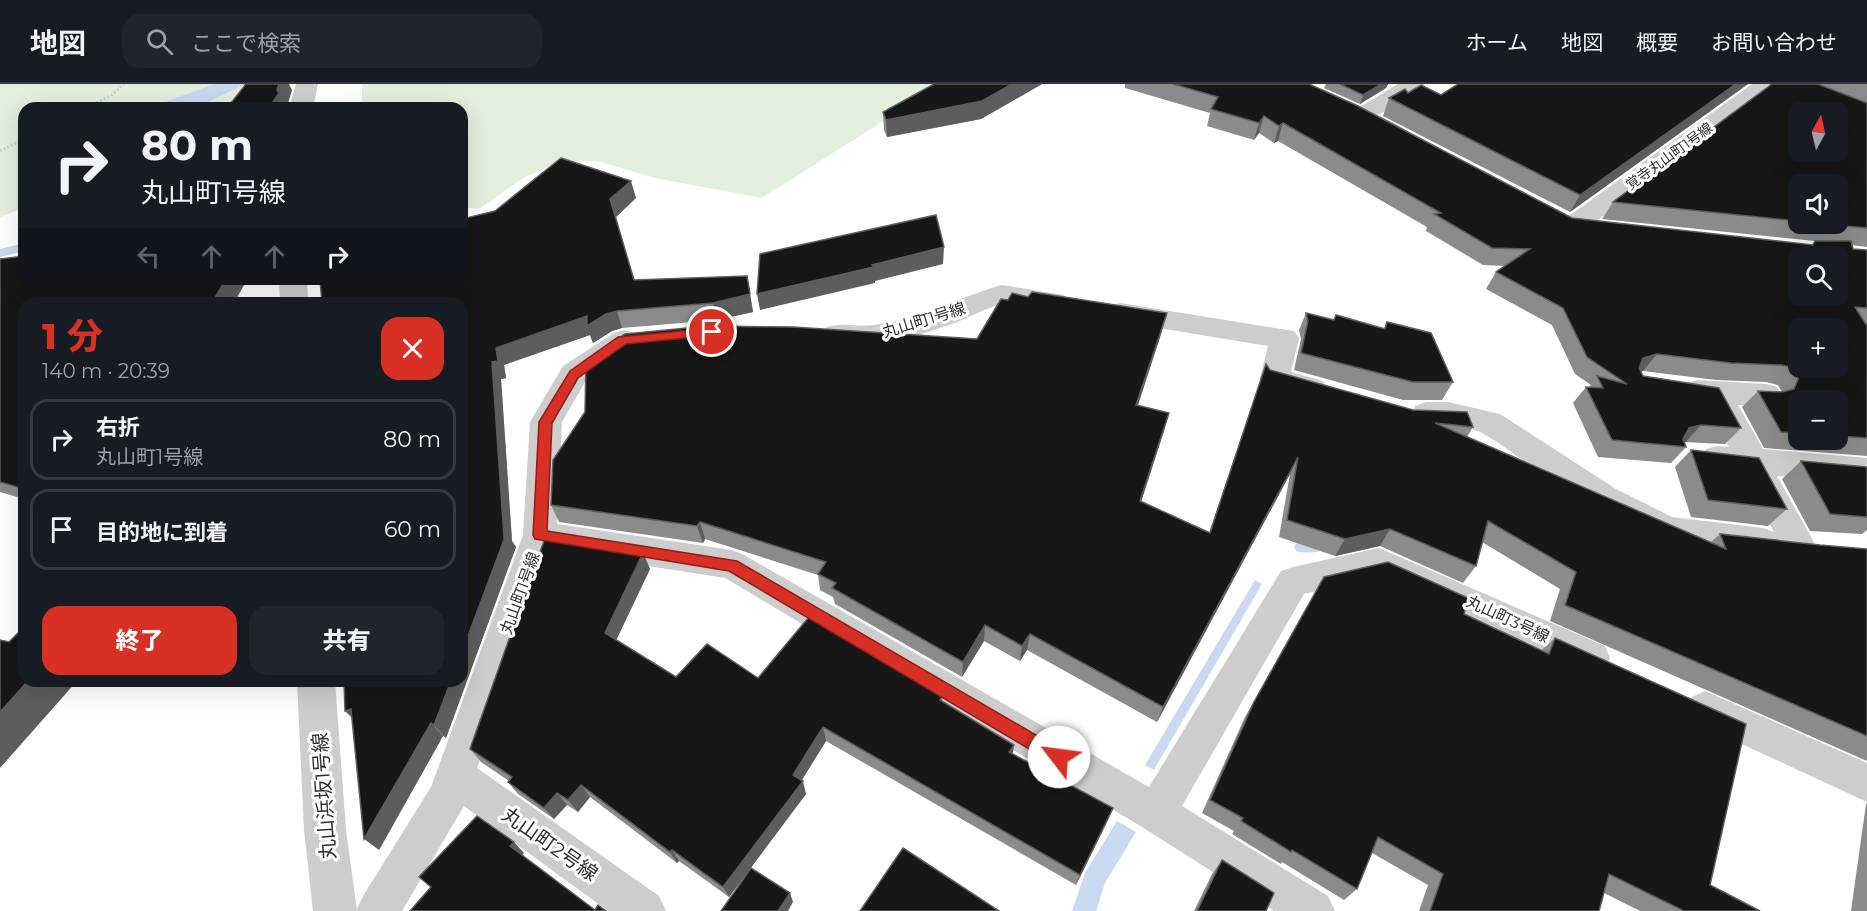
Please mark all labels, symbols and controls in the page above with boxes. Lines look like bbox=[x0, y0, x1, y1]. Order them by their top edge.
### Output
search box bbox=[122, 14, 542, 68]
icon: search bbox=[143, 25, 176, 58]
text: 地図 bbox=[30, 26, 86, 60]
text: ここで検索 bbox=[191, 30, 301, 57]
text: ホーム bbox=[1466, 30, 1528, 55]
text: 地図 bbox=[1561, 30, 1603, 55]
text: 概要 bbox=[1636, 30, 1678, 55]
text: お問い合わせ bbox=[1711, 30, 1837, 55]
north arrow bbox=[1788, 102, 1848, 162]
map controls bbox=[1788, 102, 1848, 450]
street label: 覚寺丸山町1号線 bbox=[1622, 118, 1716, 194]
text: 80 m bbox=[141, 119, 253, 171]
icon: right bbox=[42, 126, 120, 204]
button: sound bbox=[1788, 174, 1848, 234]
text: 丸山町1号線 bbox=[141, 176, 286, 209]
icon: left bbox=[132, 240, 165, 273]
icon: ahead bbox=[195, 240, 228, 273]
icon: ahead bbox=[258, 240, 291, 273]
icon: right bbox=[321, 240, 354, 273]
button: search bbox=[1788, 246, 1848, 306]
street label: 丸山町1号線 bbox=[880, 298, 968, 342]
pin bbox=[686, 306, 737, 357]
text: 1 分 bbox=[42, 314, 103, 358]
icon: arrive bbox=[695, 315, 728, 348]
button: close bbox=[381, 317, 444, 380]
button: + bbox=[1788, 318, 1848, 378]
text: 140 m · 20:39 bbox=[42, 359, 170, 383]
button: − bbox=[1788, 390, 1848, 450]
text: 右折 bbox=[96, 414, 140, 441]
icon: right bbox=[45, 423, 78, 456]
text: 80 m bbox=[383, 426, 441, 453]
text: 丸山町1号線 bbox=[96, 445, 203, 469]
icon: arrive bbox=[45, 513, 78, 546]
text: 60 m bbox=[384, 516, 441, 543]
text: 目的地に到着 bbox=[96, 519, 228, 546]
street label: 丸山町1号線 bbox=[496, 549, 544, 637]
street label: 丸山町3号線 bbox=[1464, 592, 1552, 646]
button: 終了 bbox=[42, 606, 237, 675]
button: 共有 bbox=[249, 606, 444, 675]
position arrow bbox=[1027, 725, 1091, 789]
street label: 丸山浜坂1号線 bbox=[308, 732, 340, 860]
street label: 丸山町2号線 bbox=[498, 802, 602, 886]

